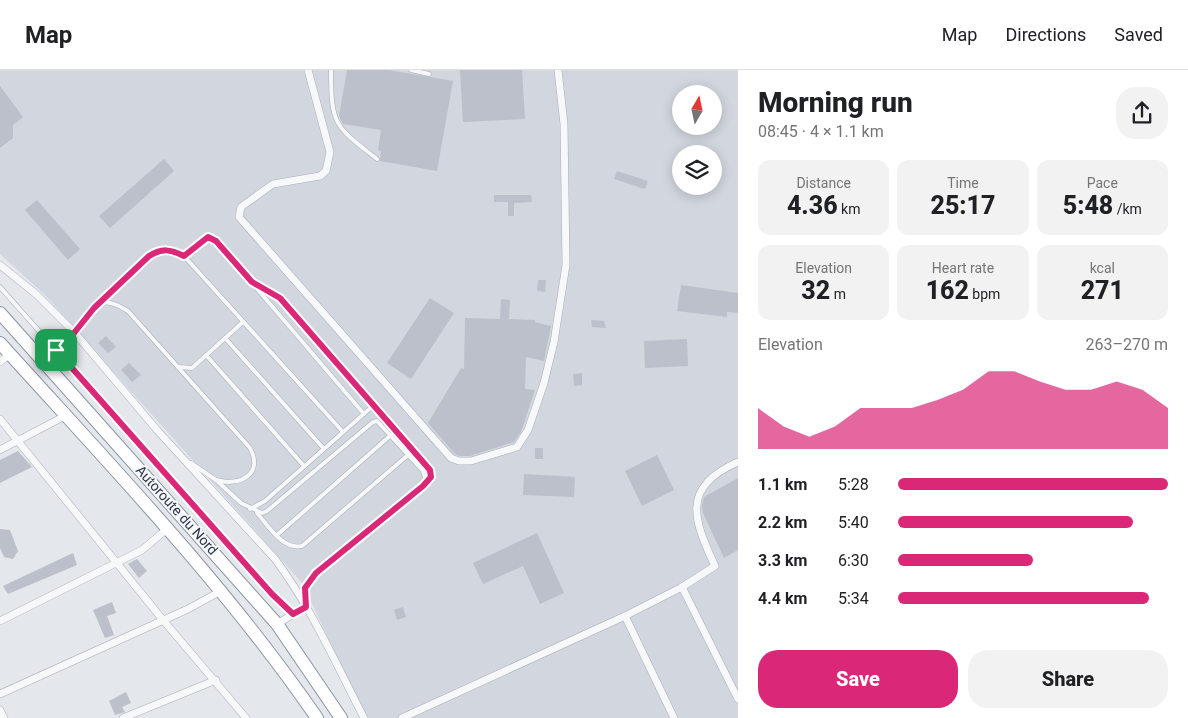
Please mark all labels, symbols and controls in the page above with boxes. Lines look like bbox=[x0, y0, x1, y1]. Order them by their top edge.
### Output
text: Map bbox=[25, 21, 72, 49]
text: Map bbox=[942, 24, 977, 45]
text: Directions bbox=[1005, 24, 1086, 45]
text: Saved bbox=[1114, 24, 1163, 45]
north arrow bbox=[672, 85, 722, 135]
map controls bbox=[672, 85, 722, 195]
text: Morning run bbox=[758, 86, 913, 119]
button: share bbox=[1116, 87, 1168, 139]
text: 08:45 · 4 × 1.1 km bbox=[758, 122, 884, 141]
button: layers bbox=[672, 145, 722, 195]
text: Distance bbox=[796, 175, 851, 191]
text: Time bbox=[947, 175, 979, 191]
text: Pace bbox=[1087, 175, 1118, 191]
text: 4.36 bbox=[787, 191, 838, 220]
text: 25:17 bbox=[931, 191, 995, 220]
text: 5:48 bbox=[1063, 191, 1113, 220]
text: km bbox=[838, 201, 860, 217]
text: /km bbox=[1113, 201, 1142, 217]
text: Elevation bbox=[795, 260, 852, 276]
text: Heart rate bbox=[932, 260, 994, 276]
text: kcal bbox=[1090, 260, 1115, 276]
text: 32 bbox=[801, 276, 830, 305]
text: 162 bbox=[926, 276, 969, 305]
text: 271 bbox=[1081, 276, 1124, 305]
text: m bbox=[830, 286, 846, 302]
text: bpm bbox=[969, 286, 1000, 302]
pin bbox=[35, 329, 77, 371]
text: Elevation bbox=[758, 335, 823, 354]
text: 263–270 m bbox=[1086, 335, 1168, 354]
icon: arrive bbox=[42, 336, 70, 364]
street label: Autoroute du Nord bbox=[133, 462, 221, 558]
text: 1.1 km bbox=[758, 475, 807, 494]
text: 5:28 bbox=[838, 475, 869, 494]
text: 2.2 km bbox=[758, 513, 807, 532]
text: 5:40 bbox=[838, 513, 869, 532]
text: 3.3 km bbox=[758, 551, 807, 570]
text: 6:30 bbox=[838, 551, 869, 570]
text: 4.4 km bbox=[758, 589, 807, 608]
text: 5:34 bbox=[838, 589, 869, 608]
button: Save bbox=[758, 650, 958, 708]
button: Share bbox=[968, 650, 1168, 708]

